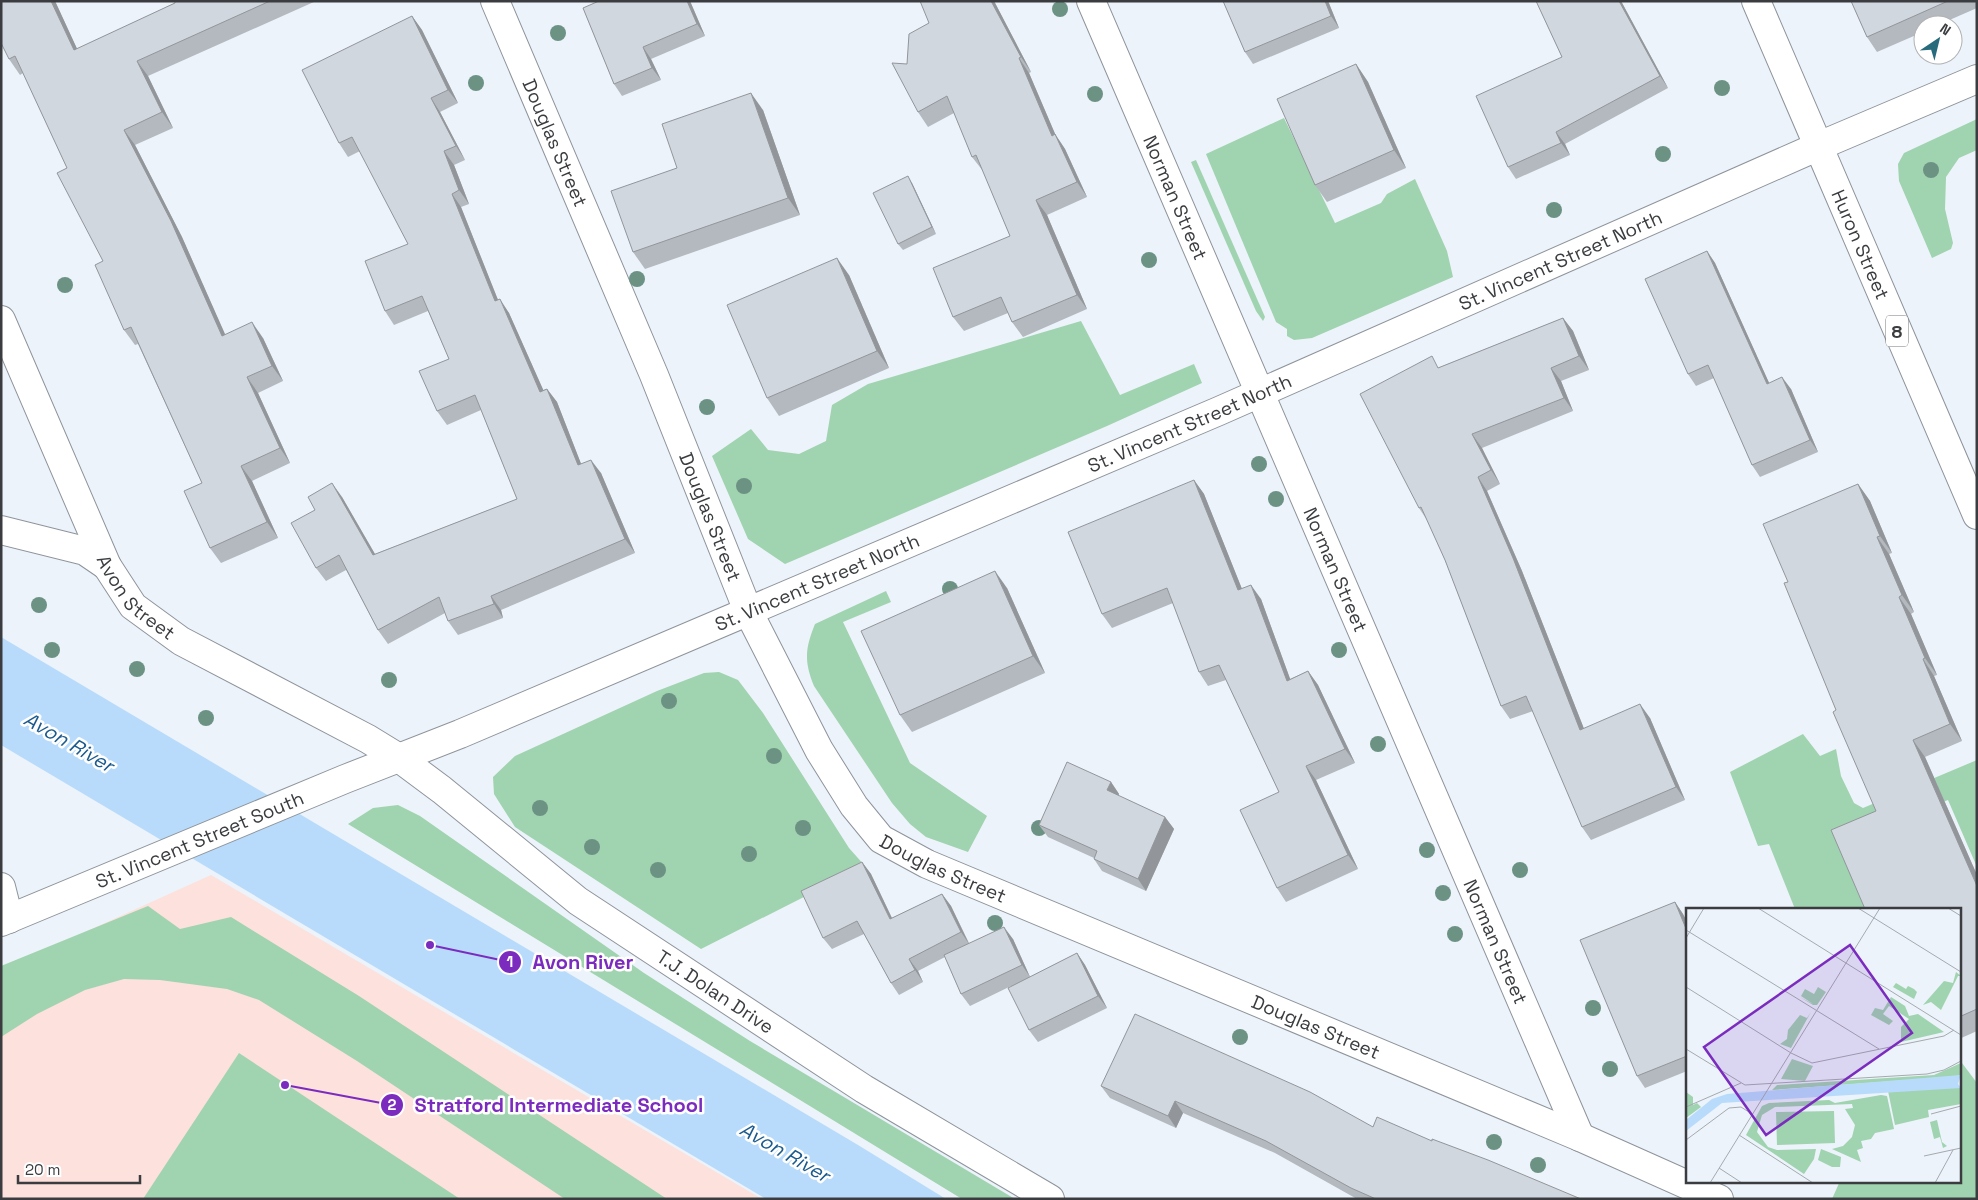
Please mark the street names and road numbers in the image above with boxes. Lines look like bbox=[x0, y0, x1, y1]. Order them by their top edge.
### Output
street label: Douglas Street bbox=[517, 75, 594, 211]
street label: Norman Street bbox=[1138, 131, 1213, 264]
street label: Huron Street bbox=[1826, 186, 1895, 303]
street label: St. Vincent Street North bbox=[1455, 204, 1666, 316]
road number: 8 bbox=[1886, 316, 1908, 346]
street label: St. Vincent Street North bbox=[1084, 368, 1295, 478]
street label: Douglas Street bbox=[674, 449, 747, 585]
street label: Norman Street bbox=[1298, 503, 1374, 636]
street label: St. Vincent Street North bbox=[711, 528, 923, 637]
street label: Avon Street bbox=[91, 551, 180, 645]
street label: St. Vincent Street South bbox=[92, 785, 307, 894]
street label: Douglas Street bbox=[875, 828, 1010, 908]
street label: Norman Street bbox=[1458, 875, 1534, 1008]
street label: T.J. Dolan Drive bbox=[652, 944, 779, 1039]
street label: Douglas Street bbox=[1248, 989, 1384, 1064]

